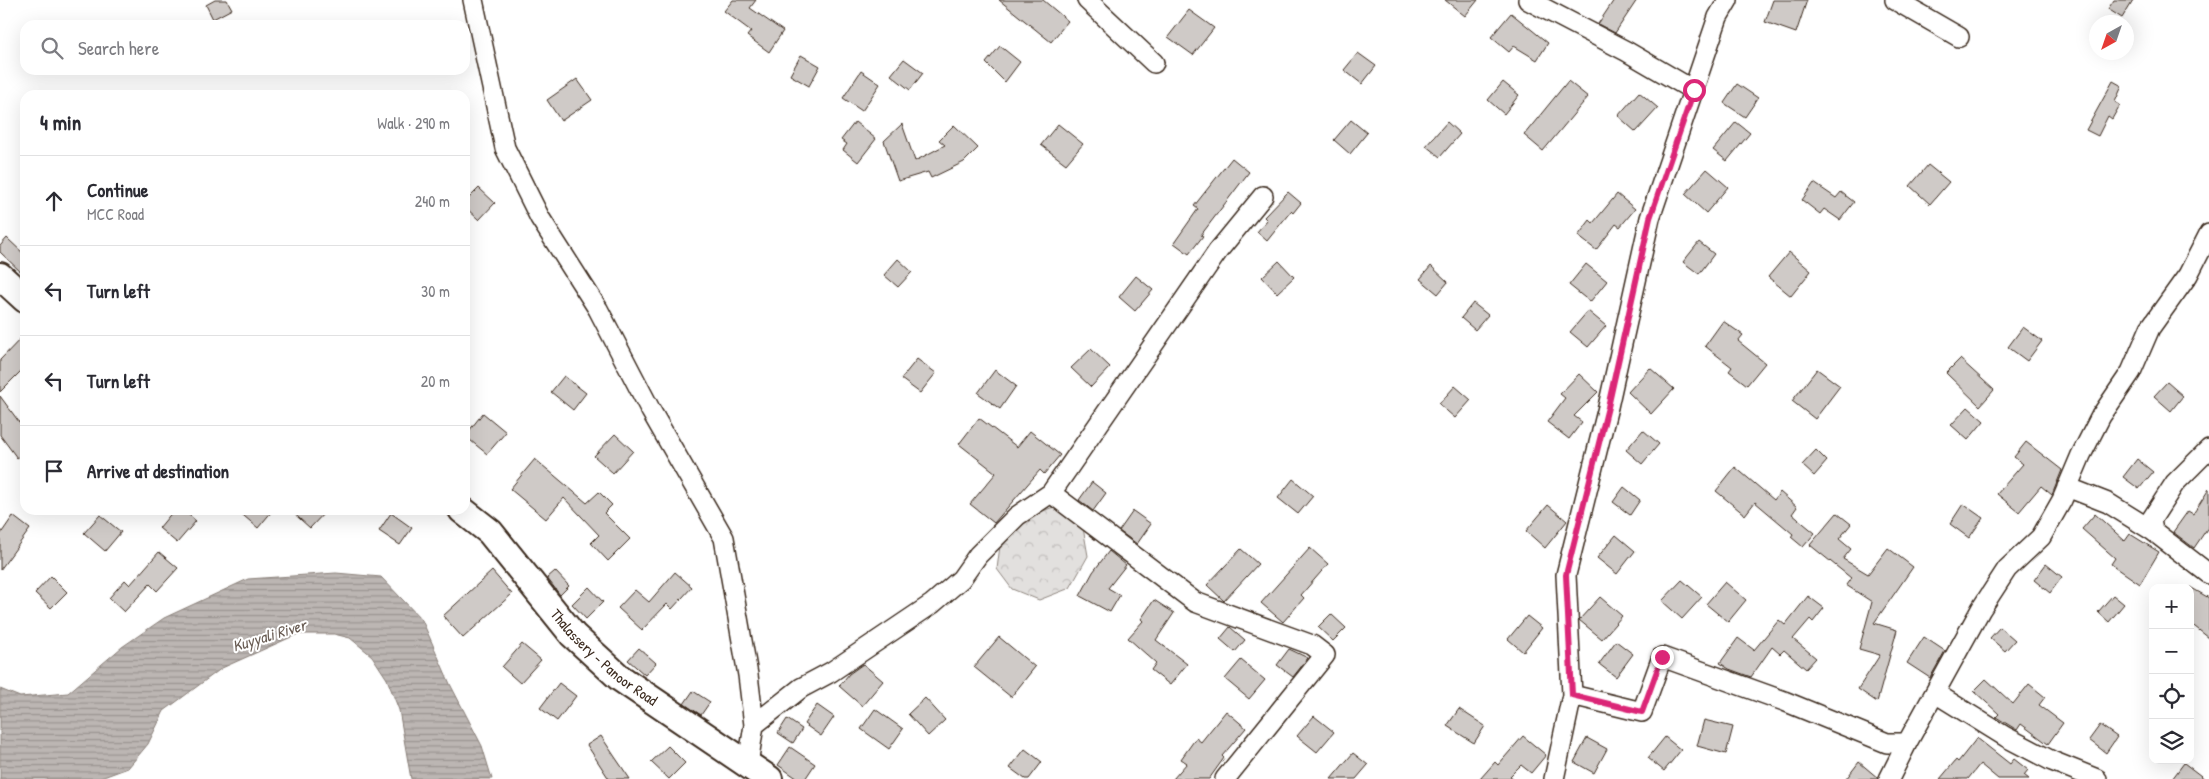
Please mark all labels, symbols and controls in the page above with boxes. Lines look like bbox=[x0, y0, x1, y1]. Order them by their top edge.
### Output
north arrow bbox=[2089, 15, 2134, 60]
search box bbox=[20, 20, 470, 75]
icon: search bbox=[38, 34, 66, 62]
text: Search here bbox=[78, 35, 159, 61]
route start bbox=[1683, 79, 1706, 102]
text: 4 min bbox=[40, 108, 81, 137]
text: Walk · 290 m bbox=[377, 112, 450, 134]
text: Continue bbox=[87, 177, 148, 203]
icon: ahead bbox=[40, 187, 68, 215]
text: 240 m bbox=[415, 190, 450, 212]
text: MCC Road bbox=[87, 203, 144, 225]
icon: left bbox=[40, 277, 68, 305]
text: Turn left bbox=[87, 278, 150, 304]
text: 30 m bbox=[421, 280, 450, 302]
icon: left bbox=[40, 367, 68, 395]
text: Turn left bbox=[87, 368, 150, 394]
text: 20 m bbox=[421, 370, 450, 392]
icon: arrive bbox=[40, 457, 68, 485]
text: Arrive at destination bbox=[87, 458, 229, 484]
map controls bbox=[2149, 584, 2194, 764]
button: + bbox=[2149, 584, 2194, 629]
street label: Thalassery - Panoor Road bbox=[546, 604, 662, 711]
water label: Kuyyali River bbox=[230, 613, 310, 657]
button: − bbox=[2149, 629, 2194, 674]
route end bbox=[1651, 646, 1674, 669]
button: locate bbox=[2149, 674, 2194, 719]
button: layers bbox=[2149, 719, 2194, 764]

